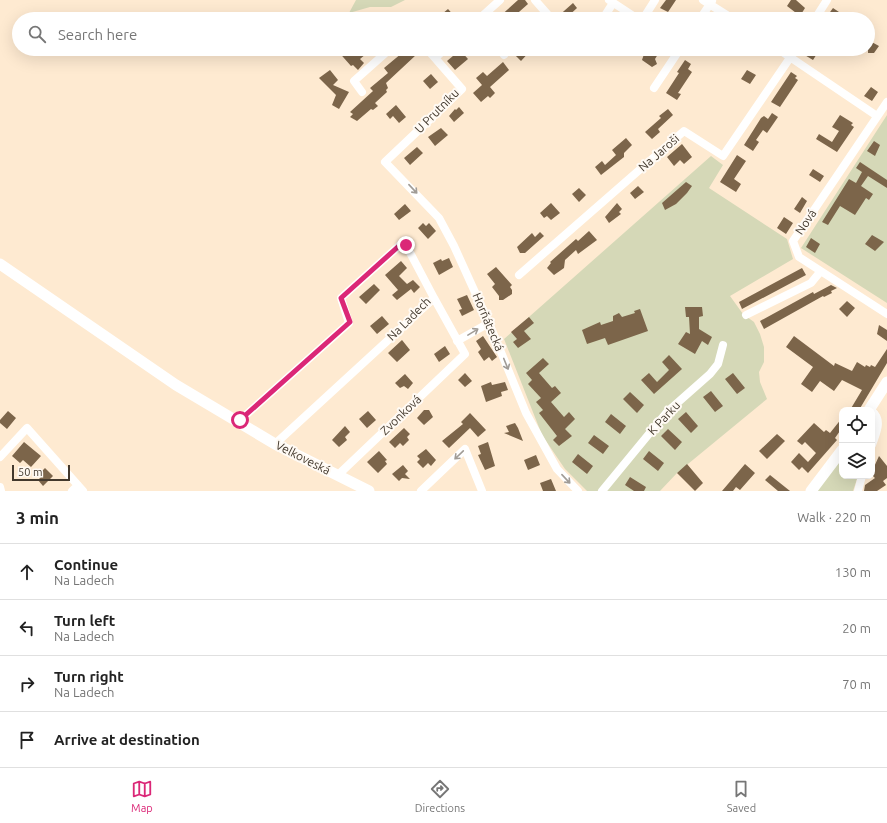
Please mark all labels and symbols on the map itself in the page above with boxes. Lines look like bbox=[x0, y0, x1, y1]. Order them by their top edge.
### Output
street label: U Prutníku bbox=[412, 86, 461, 135]
street label: Na Jaroši bbox=[636, 132, 682, 174]
one-way arrow bbox=[408, 184, 417, 195]
street label: Nová bbox=[792, 207, 819, 237]
route end bbox=[397, 236, 415, 254]
street label: Horňátecká bbox=[470, 291, 507, 353]
street label: Na Ladech bbox=[384, 294, 433, 343]
one-way arrow bbox=[467, 327, 479, 335]
one-way arrow bbox=[503, 358, 510, 370]
street label: Zvonková bbox=[378, 392, 424, 437]
street label: K Parku bbox=[645, 398, 682, 437]
route start bbox=[231, 411, 249, 429]
street label: Velkoveská bbox=[274, 438, 333, 477]
one-way arrow bbox=[454, 450, 464, 459]
scale bar bbox=[12, 463, 70, 482]
one-way arrow bbox=[562, 474, 571, 484]

